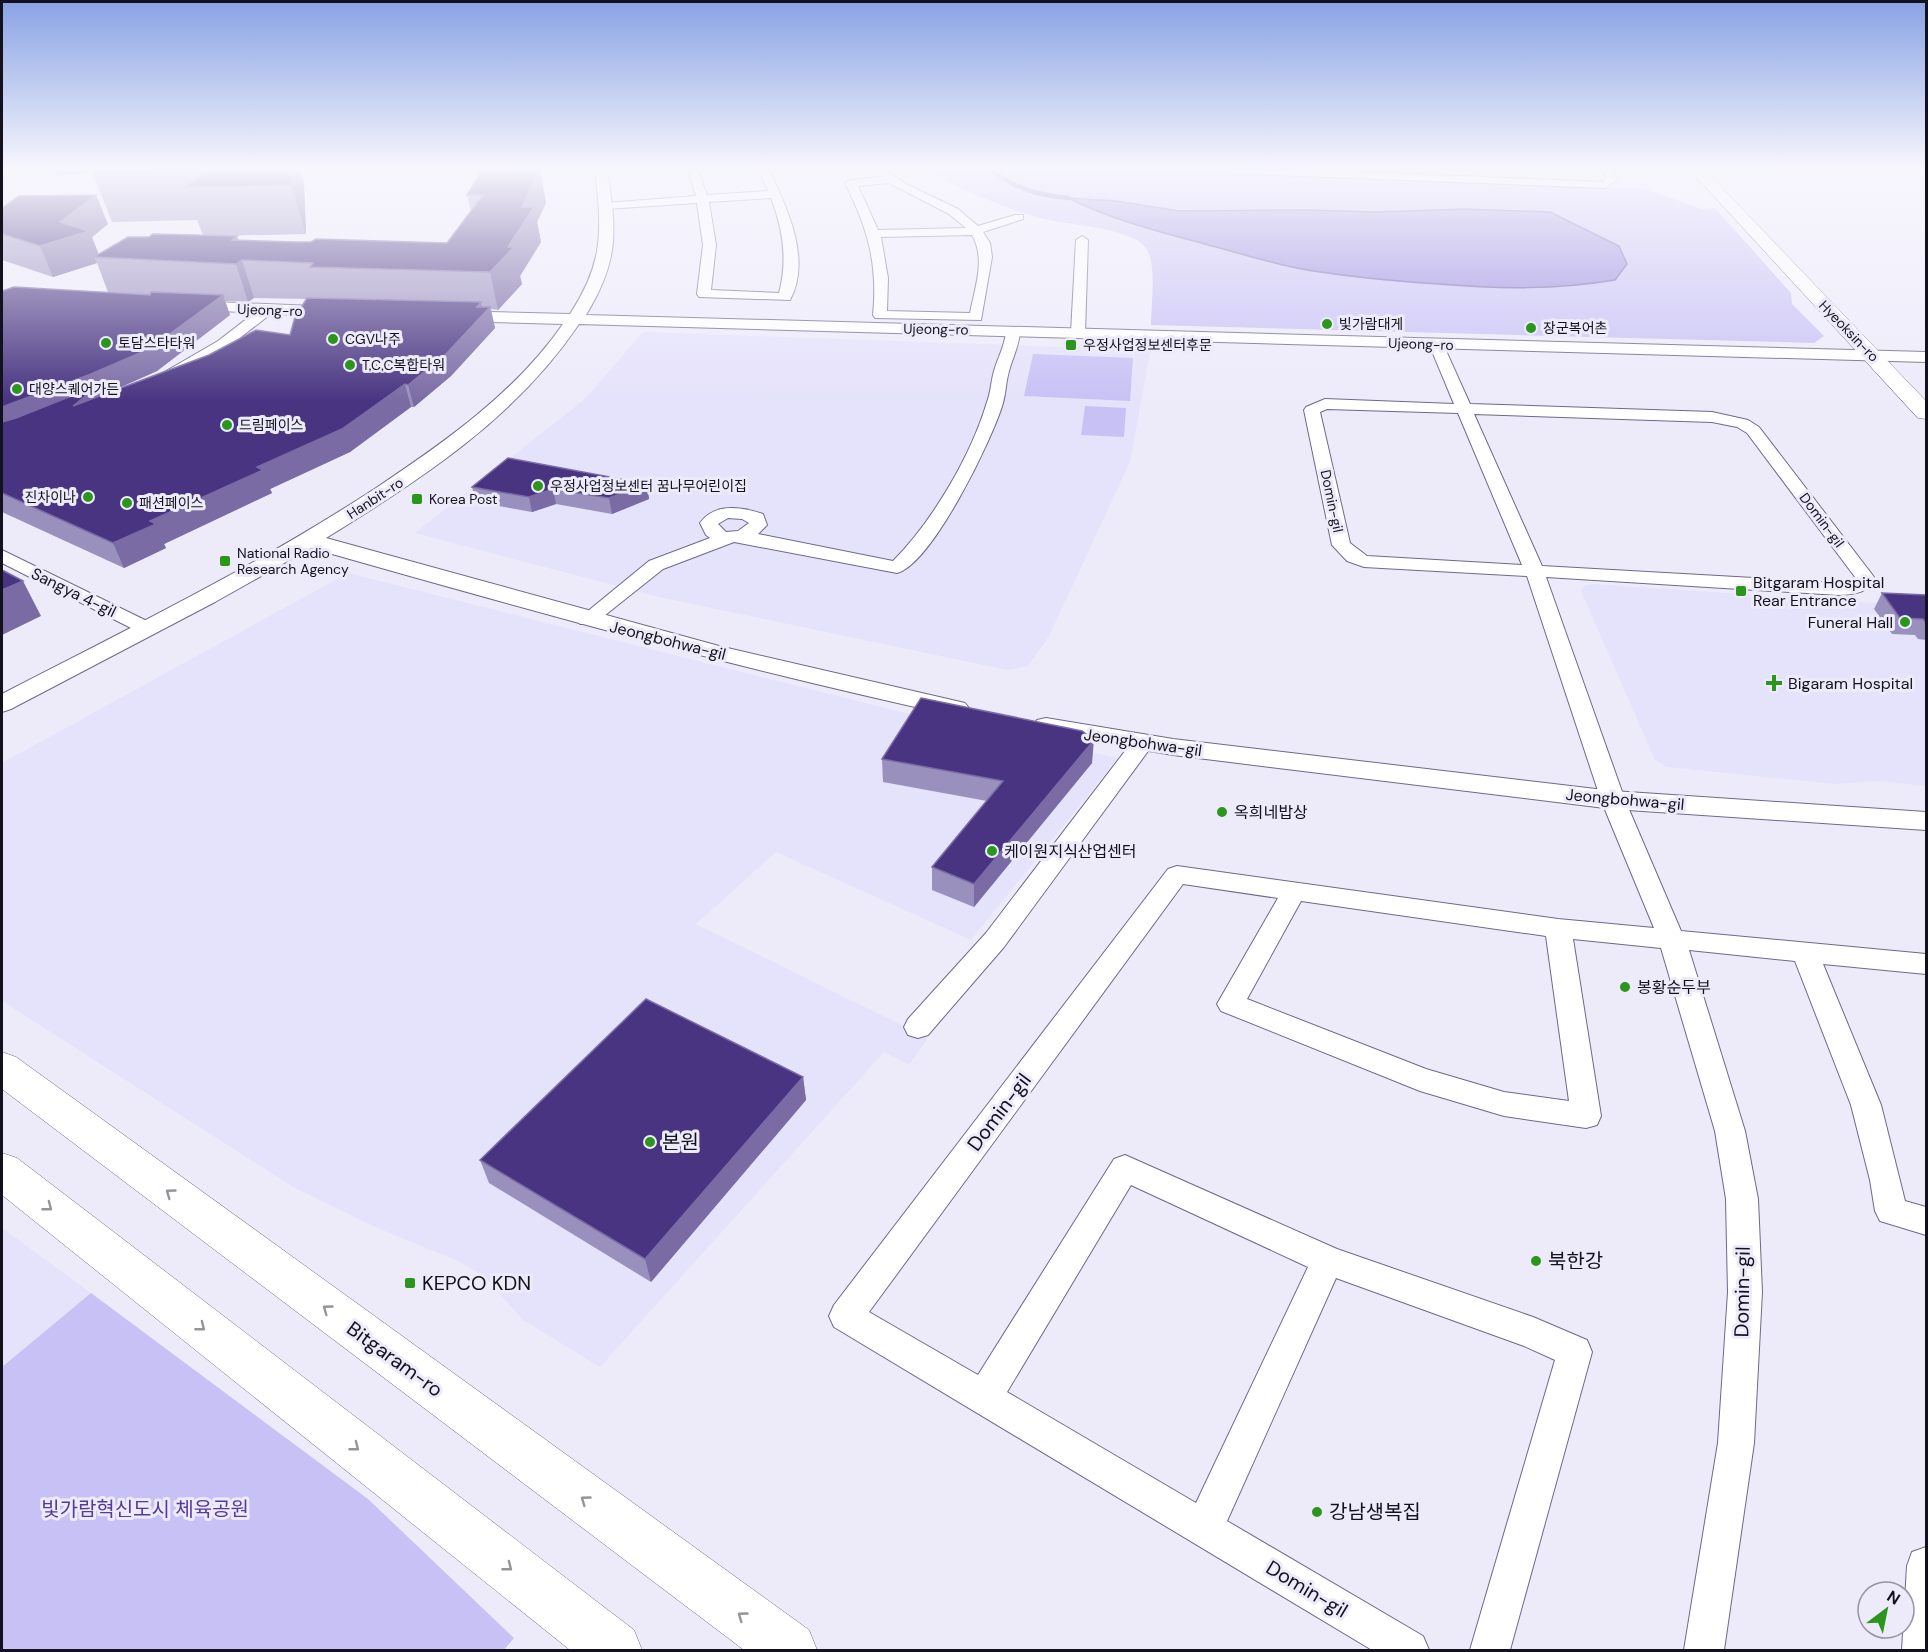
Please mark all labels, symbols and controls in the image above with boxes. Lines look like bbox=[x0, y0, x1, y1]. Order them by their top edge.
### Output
street label: Hyeoksin-ro bbox=[1815, 296, 1883, 366]
street label: Ujeong-ro bbox=[237, 300, 303, 320]
place label: 빛가람대게 bbox=[1339, 315, 1403, 333]
marker: 빛가람대게 bbox=[1320, 317, 1334, 331]
street label: Ujeong-ro bbox=[903, 319, 969, 339]
place label: 장군복어촌 bbox=[1543, 319, 1608, 337]
marker: 장군복어촌 bbox=[1524, 321, 1538, 335]
place label: CGV나주 bbox=[345, 330, 401, 348]
marker: CGV나주 bbox=[326, 332, 340, 346]
place label: 토담스타타워 bbox=[118, 334, 195, 352]
street label: Ujeong-ro bbox=[1388, 334, 1454, 354]
marker: 토담스타타워 bbox=[99, 336, 113, 350]
place label: 우정사업정보센터후문 bbox=[1083, 336, 1212, 354]
marker: 우정사업정보센터후문 bbox=[1064, 338, 1078, 352]
place label: T.C.C복합타워 bbox=[362, 356, 445, 374]
marker: T.C.C복합타워 bbox=[343, 358, 357, 372]
place label: 대양스퀘어가든 bbox=[29, 380, 119, 398]
marker: 대양스퀘어가든 bbox=[10, 382, 24, 396]
place label: 드림페이스 bbox=[239, 416, 304, 434]
marker: 드림페이스 bbox=[220, 418, 234, 432]
street label: Domin-gil bbox=[1317, 468, 1347, 534]
street label: Hanbit-ro bbox=[343, 473, 407, 523]
place label: 우정사업정보센터 꿈나무어린이집 bbox=[550, 477, 747, 495]
marker: 우정사업정보센터 꿈나무어린이집 bbox=[531, 479, 545, 493]
place label: 진차이나 bbox=[24, 488, 76, 506]
street label: Domin-gil bbox=[1796, 489, 1848, 551]
marker: 진차이나 bbox=[81, 490, 95, 504]
place label: Korea Post bbox=[429, 490, 497, 508]
marker: Korea Post bbox=[410, 492, 424, 506]
place label: 패션페이스 bbox=[139, 494, 204, 512]
marker: 패션페이스 bbox=[120, 496, 134, 510]
place label: National Radio Research Agency bbox=[237, 544, 349, 578]
marker: National Radio Research Agency bbox=[218, 554, 232, 568]
street label: Sangya 4-gil bbox=[28, 563, 120, 622]
place label: Bitgaram Hospital Rear Entrance bbox=[1753, 572, 1884, 611]
marker: Bitgaram Hospital Rear Entrance bbox=[1734, 584, 1748, 598]
place label: Funeral Hall bbox=[1808, 612, 1893, 633]
marker: Funeral Hall bbox=[1898, 615, 1912, 629]
street label: Jeongbohwa-gil bbox=[608, 616, 728, 665]
place label: Bigaram Hospital bbox=[1788, 673, 1913, 694]
marker: Bigaram Hospital bbox=[1765, 674, 1783, 692]
street label: Jeongbohwa-gil bbox=[1083, 724, 1203, 761]
street label: Jeongbohwa-gil bbox=[1565, 784, 1685, 815]
place label: 옥희네밥상 bbox=[1234, 802, 1308, 823]
marker: 옥희네밥상 bbox=[1215, 805, 1229, 819]
place label: 케이원지식산업센터 bbox=[1004, 841, 1136, 862]
marker: 케이원지식산업센터 bbox=[985, 844, 999, 858]
place label: 봉황순두부 bbox=[1637, 977, 1711, 998]
marker: 봉황순두부 bbox=[1618, 980, 1632, 994]
street label: Domin-gil bbox=[961, 1068, 1037, 1156]
place label: 본원 bbox=[662, 1129, 699, 1155]
marker: 본원 bbox=[643, 1135, 657, 1149]
one-way arrow bbox=[165, 1189, 176, 1200]
one-way arrow bbox=[41, 1199, 52, 1210]
street label: Domin-gil bbox=[1728, 1246, 1756, 1338]
place label: 북한강 bbox=[1548, 1248, 1603, 1274]
marker: 북한강 bbox=[1529, 1254, 1543, 1268]
place label: KEPCO KDN bbox=[422, 1270, 531, 1296]
marker: KEPCO KDN bbox=[403, 1276, 417, 1290]
one-way arrow bbox=[322, 1305, 333, 1316]
street label: Bitgaram-ro bbox=[342, 1315, 448, 1403]
one-way arrow bbox=[194, 1319, 205, 1330]
one-way arrow bbox=[348, 1440, 359, 1451]
park label: 빛가람혁신도시 체육공원 bbox=[41, 1496, 249, 1522]
one-way arrow bbox=[580, 1496, 591, 1507]
place label: 강남생복집 bbox=[1329, 1499, 1421, 1525]
marker: 강남생복집 bbox=[1310, 1505, 1324, 1519]
street label: Domin-gil bbox=[1261, 1554, 1353, 1624]
one-way arrow bbox=[501, 1560, 512, 1571]
north arrow bbox=[1856, 1580, 1916, 1640]
text: N bbox=[1883, 1586, 1904, 1610]
one-way arrow bbox=[737, 1612, 748, 1623]

